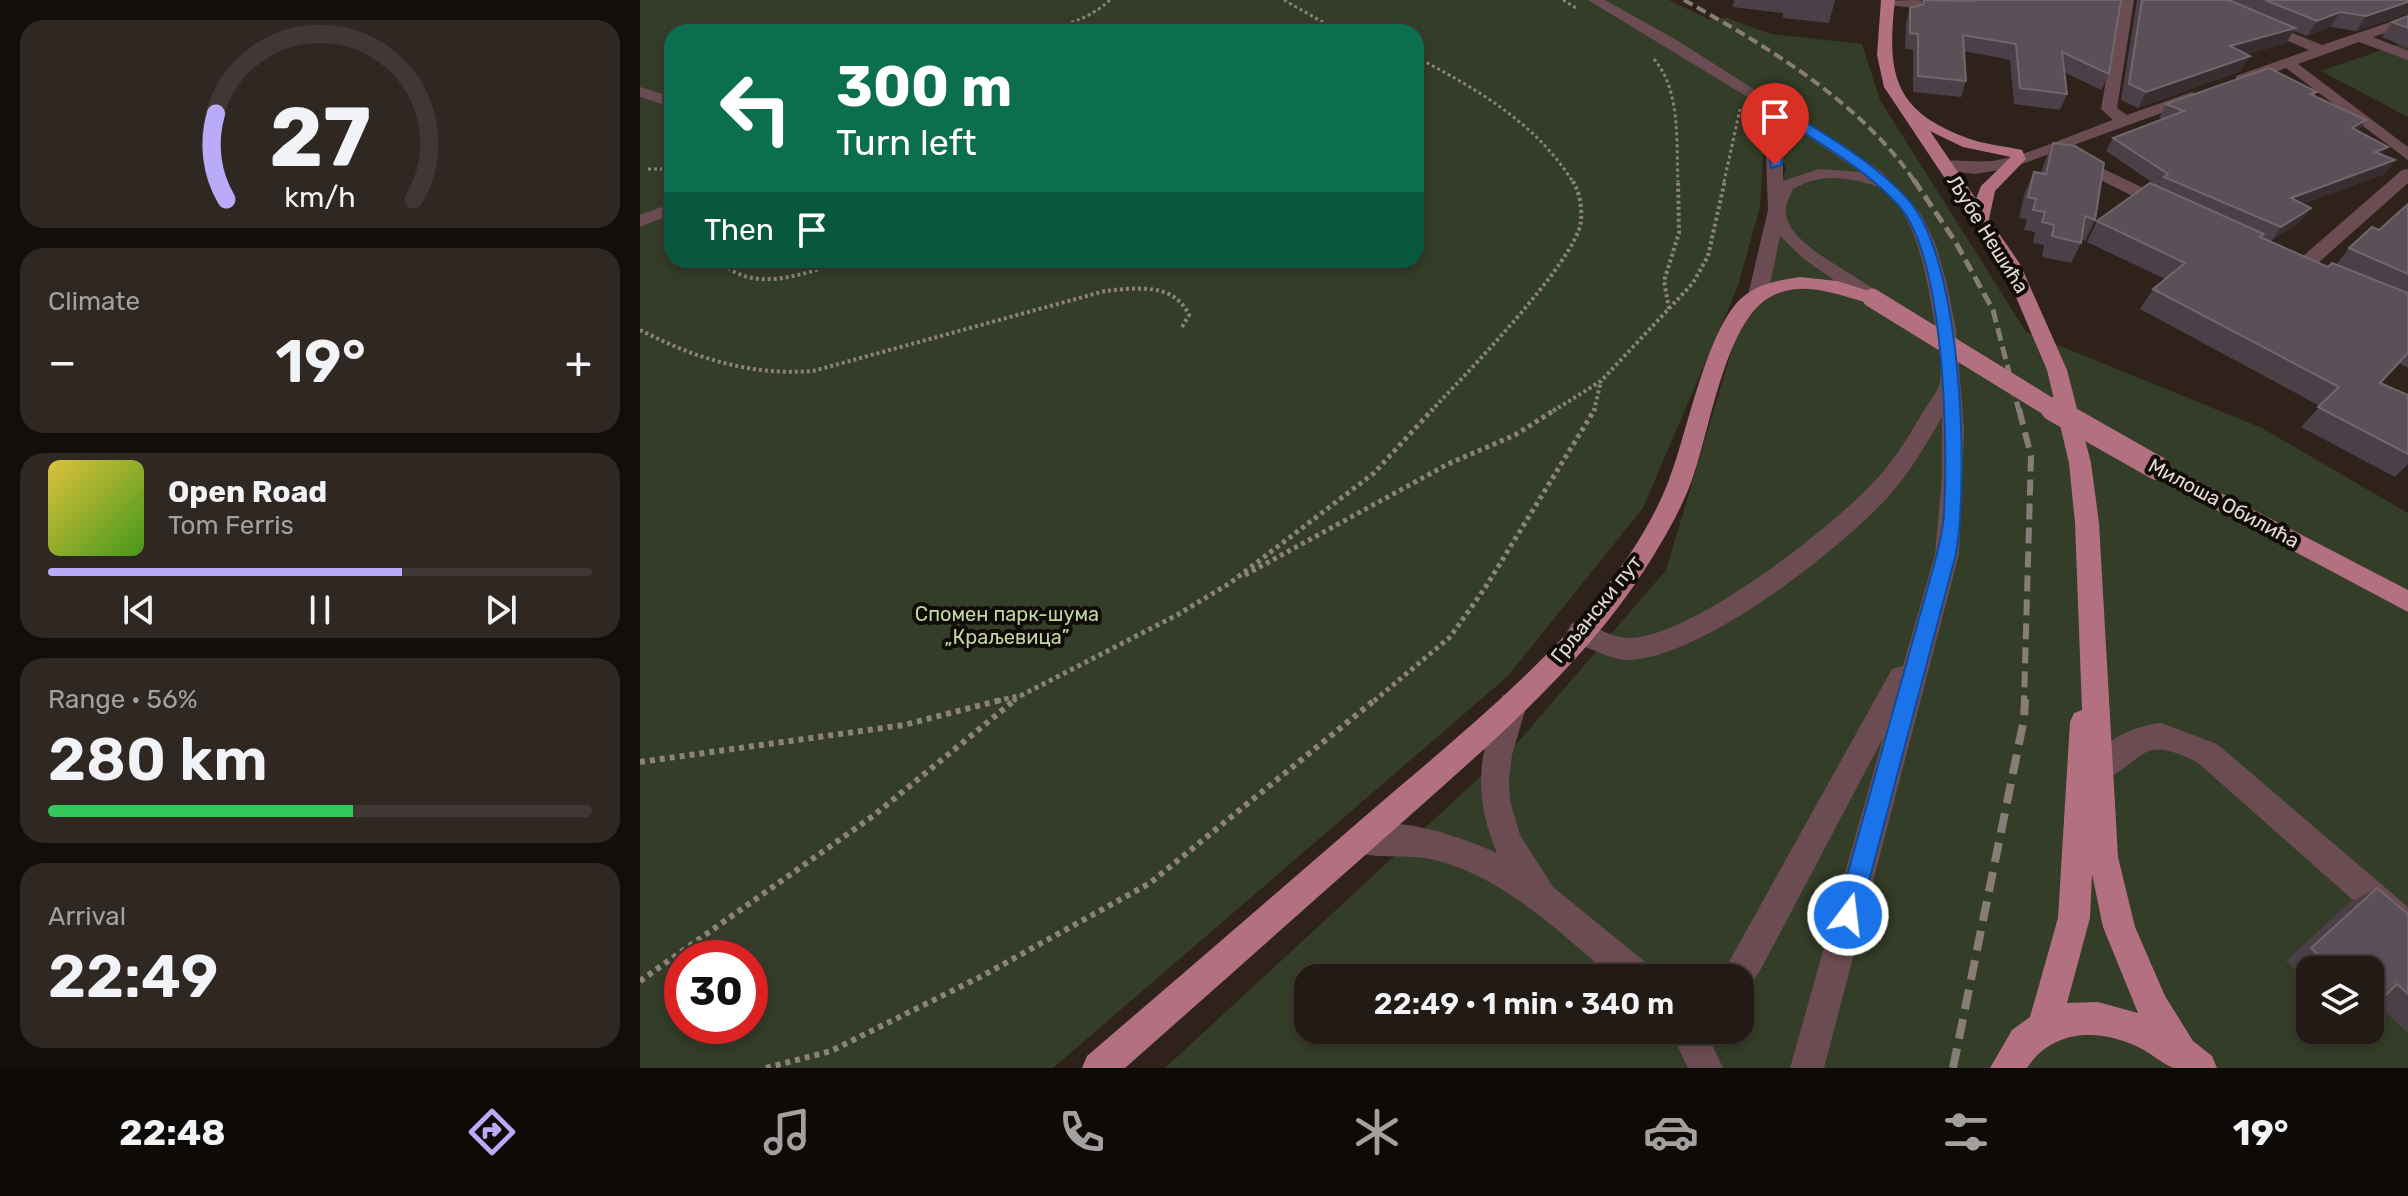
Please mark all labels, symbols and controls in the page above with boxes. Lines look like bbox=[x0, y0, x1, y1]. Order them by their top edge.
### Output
text: 300 m bbox=[836, 54, 1012, 120]
icon: left bbox=[704, 56, 808, 160]
pin bbox=[1741, 83, 1809, 165]
text: 27 bbox=[269, 88, 371, 187]
icon: arrive bbox=[1753, 95, 1797, 139]
text: Turn left bbox=[836, 121, 977, 164]
street label: Љубе Нешића bbox=[1942, 170, 2034, 298]
text: km/h bbox=[284, 180, 356, 214]
icon: arrive bbox=[790, 208, 834, 252]
text: Then bbox=[704, 212, 774, 248]
text: Climate bbox=[48, 286, 140, 317]
text: 19° bbox=[275, 326, 366, 397]
text: − bbox=[48, 336, 77, 388]
text: + bbox=[565, 336, 592, 388]
street label: Милоша Обилића bbox=[2144, 453, 2304, 553]
text: Open Road bbox=[168, 474, 327, 510]
text: Tom Ferris bbox=[168, 510, 294, 541]
street label: Грљански пут bbox=[1545, 550, 1647, 668]
icon: previous bbox=[117, 588, 161, 632]
icon: pause bbox=[298, 588, 342, 632]
icon: next bbox=[479, 588, 523, 632]
park label: Спомен парк-шума „Краљевица” bbox=[915, 602, 1099, 649]
text: Range · 56% bbox=[48, 684, 197, 715]
text: 280 km bbox=[48, 724, 268, 795]
position arrow bbox=[1806, 873, 1890, 957]
text: Arrival bbox=[48, 901, 126, 932]
speed limit sign: 30 bbox=[664, 940, 768, 1044]
text: 22:49 bbox=[48, 941, 219, 1012]
map controls bbox=[2296, 956, 2384, 1044]
button: layers bbox=[2296, 956, 2384, 1044]
text: 22:49 · 1 min · 340 m bbox=[1374, 986, 1674, 1022]
icon: directions bbox=[464, 1104, 520, 1160]
icon: music bbox=[759, 1104, 815, 1160]
icon: phone bbox=[1054, 1104, 1110, 1160]
icon: climate bbox=[1349, 1104, 1405, 1160]
icon: car bbox=[1643, 1104, 1699, 1160]
icon: filters bbox=[1938, 1104, 1994, 1160]
text: 22:48 bbox=[119, 1111, 226, 1154]
text: 19° bbox=[2233, 1111, 2289, 1154]

